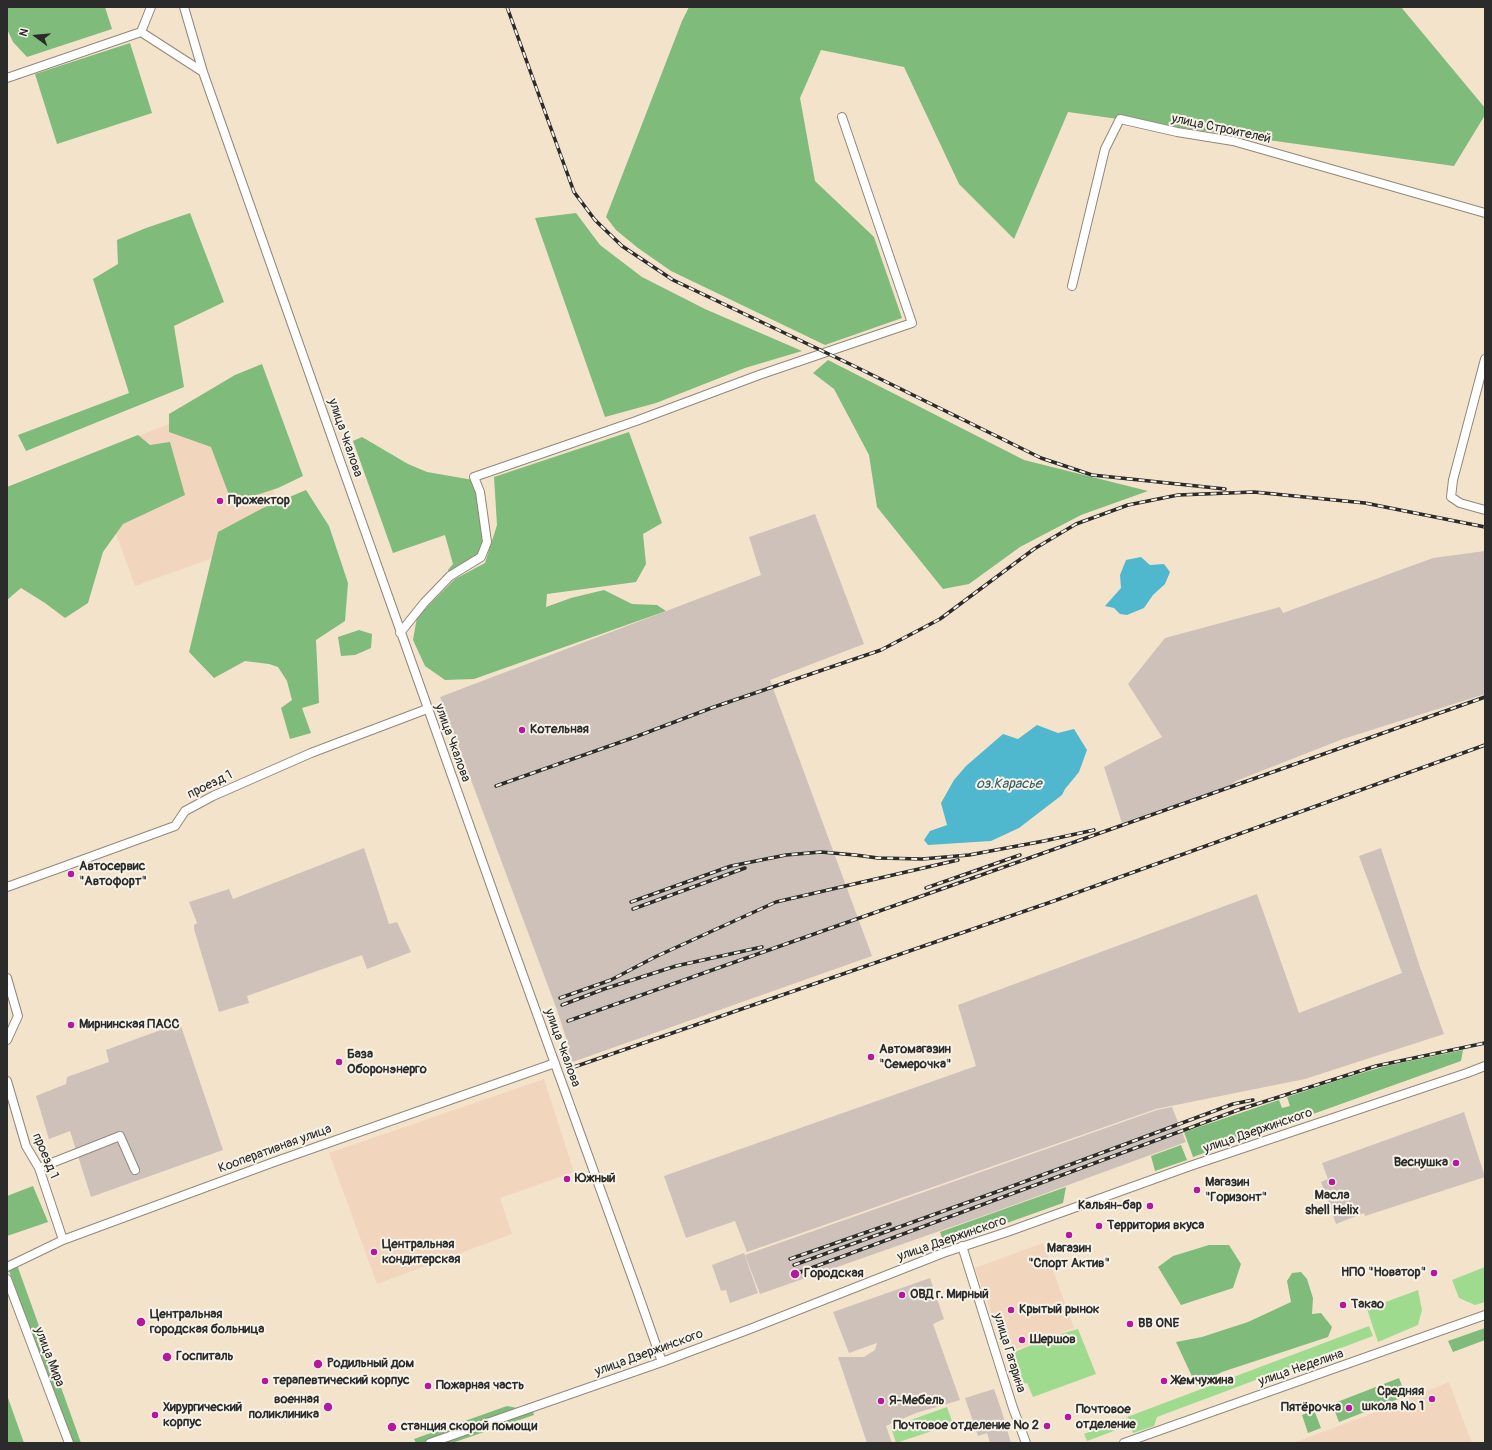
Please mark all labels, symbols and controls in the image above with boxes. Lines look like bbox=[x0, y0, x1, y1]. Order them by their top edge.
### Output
north arrow bbox=[16, 16, 56, 56]
text: N bbox=[17, 27, 31, 38]
street label: улица Строителей bbox=[1170, 111, 1272, 147]
street label: улица Чкалова bbox=[324, 397, 366, 479]
place label: Прожектор bbox=[228, 493, 290, 509]
marker: Прожектор bbox=[215, 496, 225, 506]
street label: улица Чкалова bbox=[431, 702, 473, 784]
place label: Котельная bbox=[530, 722, 589, 738]
marker: Котельная bbox=[517, 725, 527, 735]
street label: проезд 1 bbox=[185, 767, 235, 803]
water label: оз.Карасье bbox=[976, 776, 1042, 792]
place label: Автосервис "Автофорт" bbox=[79, 859, 147, 890]
marker: Автосервис "Автофорт" bbox=[66, 869, 76, 879]
street label: улица Чкалова bbox=[541, 1007, 583, 1089]
place label: Мирнинская ПАСС bbox=[79, 1017, 180, 1033]
marker: Мирнинская ПАСС bbox=[66, 1020, 76, 1030]
place label: Автомагазин "Семерочка" bbox=[879, 1042, 951, 1073]
place label: База Оборонэнерго bbox=[347, 1047, 427, 1078]
marker: Автомагазин "Семерочка" bbox=[866, 1052, 876, 1062]
marker: База Оборонэнерго bbox=[334, 1057, 344, 1067]
street label: улица Дзержинского bbox=[1202, 1105, 1314, 1157]
street label: Кооперативная улица bbox=[216, 1121, 334, 1177]
street label: проезд 1 bbox=[28, 1131, 62, 1181]
place label: Веснушка bbox=[1394, 1155, 1448, 1171]
marker: Веснушка bbox=[1451, 1158, 1461, 1168]
place label: Южный bbox=[575, 1171, 616, 1187]
marker: Южный bbox=[562, 1174, 572, 1184]
place label: Магазин "Горизонт" bbox=[1205, 1175, 1267, 1206]
marker: Масла shell Helix bbox=[1327, 1177, 1337, 1187]
marker: Магазин "Горизонт" bbox=[1192, 1185, 1202, 1195]
place label: Масла shell Helix bbox=[1305, 1188, 1359, 1219]
place label: Кальян-бар bbox=[1078, 1198, 1142, 1214]
marker: Кальян-бар bbox=[1145, 1201, 1155, 1211]
street label: улица Дзержинского bbox=[896, 1213, 1008, 1265]
place label: Территория вкуса bbox=[1107, 1218, 1204, 1234]
marker: Территория вкуса bbox=[1094, 1221, 1104, 1231]
marker: Магазин "Спорт Актив" bbox=[1064, 1230, 1074, 1240]
place label: Центральная кондитерская bbox=[382, 1237, 460, 1268]
place label: Магазин "Спорт Актив" bbox=[1028, 1241, 1110, 1272]
marker: Центральная кондитерская bbox=[369, 1247, 379, 1257]
place label: НПО "Новатор" bbox=[1341, 1265, 1426, 1281]
place label: Городская bbox=[804, 1266, 864, 1282]
marker: Городская bbox=[789, 1268, 801, 1280]
marker: НПО "Новатор" bbox=[1429, 1268, 1439, 1278]
place label: ОВД г. Мирный bbox=[910, 1287, 989, 1303]
marker: ОВД г. Мирный bbox=[897, 1290, 907, 1300]
place label: Такао bbox=[1351, 1297, 1384, 1313]
marker: Такао bbox=[1338, 1300, 1348, 1310]
place label: Крытый рынок bbox=[1019, 1302, 1100, 1318]
marker: Крытый рынок bbox=[1006, 1305, 1016, 1315]
place label: Центральная городская больница bbox=[150, 1307, 264, 1338]
street label: улица Гагарина bbox=[989, 1311, 1029, 1395]
marker: Центральная городская больница bbox=[135, 1316, 147, 1328]
place label: BB ONE bbox=[1138, 1316, 1179, 1332]
marker: BB ONE bbox=[1125, 1319, 1135, 1329]
street label: улица Мира bbox=[31, 1325, 67, 1389]
street label: улица Дзержинского bbox=[593, 1326, 705, 1380]
place label: Шершов bbox=[1030, 1332, 1076, 1348]
marker: Шершов bbox=[1017, 1335, 1027, 1345]
street label: улица Неделина bbox=[1256, 1346, 1346, 1390]
place label: Госпиталь bbox=[176, 1349, 234, 1365]
marker: Госпиталь bbox=[161, 1351, 173, 1363]
place label: Родильный дом bbox=[327, 1356, 414, 1372]
marker: Родильный дом bbox=[312, 1358, 324, 1370]
place label: терапевтический корпус bbox=[273, 1373, 410, 1389]
place label: Жемчужина bbox=[1172, 1373, 1234, 1389]
marker: терапевтический корпус bbox=[260, 1376, 270, 1386]
marker: Жемчужина bbox=[1159, 1376, 1169, 1386]
place label: Пожарная часть bbox=[436, 1378, 524, 1394]
marker: Пожарная часть bbox=[423, 1381, 433, 1391]
place label: Средняя школа № 1 bbox=[1362, 1384, 1424, 1415]
place label: военная поликлиника bbox=[248, 1392, 319, 1423]
place label: Я-Мебель bbox=[889, 1393, 945, 1409]
marker: Средняя школа № 1 bbox=[1427, 1394, 1437, 1404]
marker: Я-Мебель bbox=[876, 1396, 886, 1406]
place label: Хирургический корпус bbox=[163, 1400, 242, 1431]
place label: Пятёрочка bbox=[1281, 1400, 1341, 1416]
marker: военная поликлиника bbox=[322, 1401, 334, 1413]
place label: Почтовое отделение bbox=[1076, 1402, 1136, 1433]
marker: Пятёрочка bbox=[1344, 1403, 1354, 1413]
marker: Хирургический корпус bbox=[150, 1410, 160, 1420]
marker: Почтовое отделение bbox=[1063, 1412, 1073, 1422]
place label: Почтовое отделение № 2 bbox=[893, 1418, 1039, 1434]
place label: станция скорой помощи bbox=[401, 1419, 537, 1435]
marker: станция скорой помощи bbox=[386, 1421, 398, 1433]
marker: Почтовое отделение № 2 bbox=[1042, 1421, 1052, 1431]

